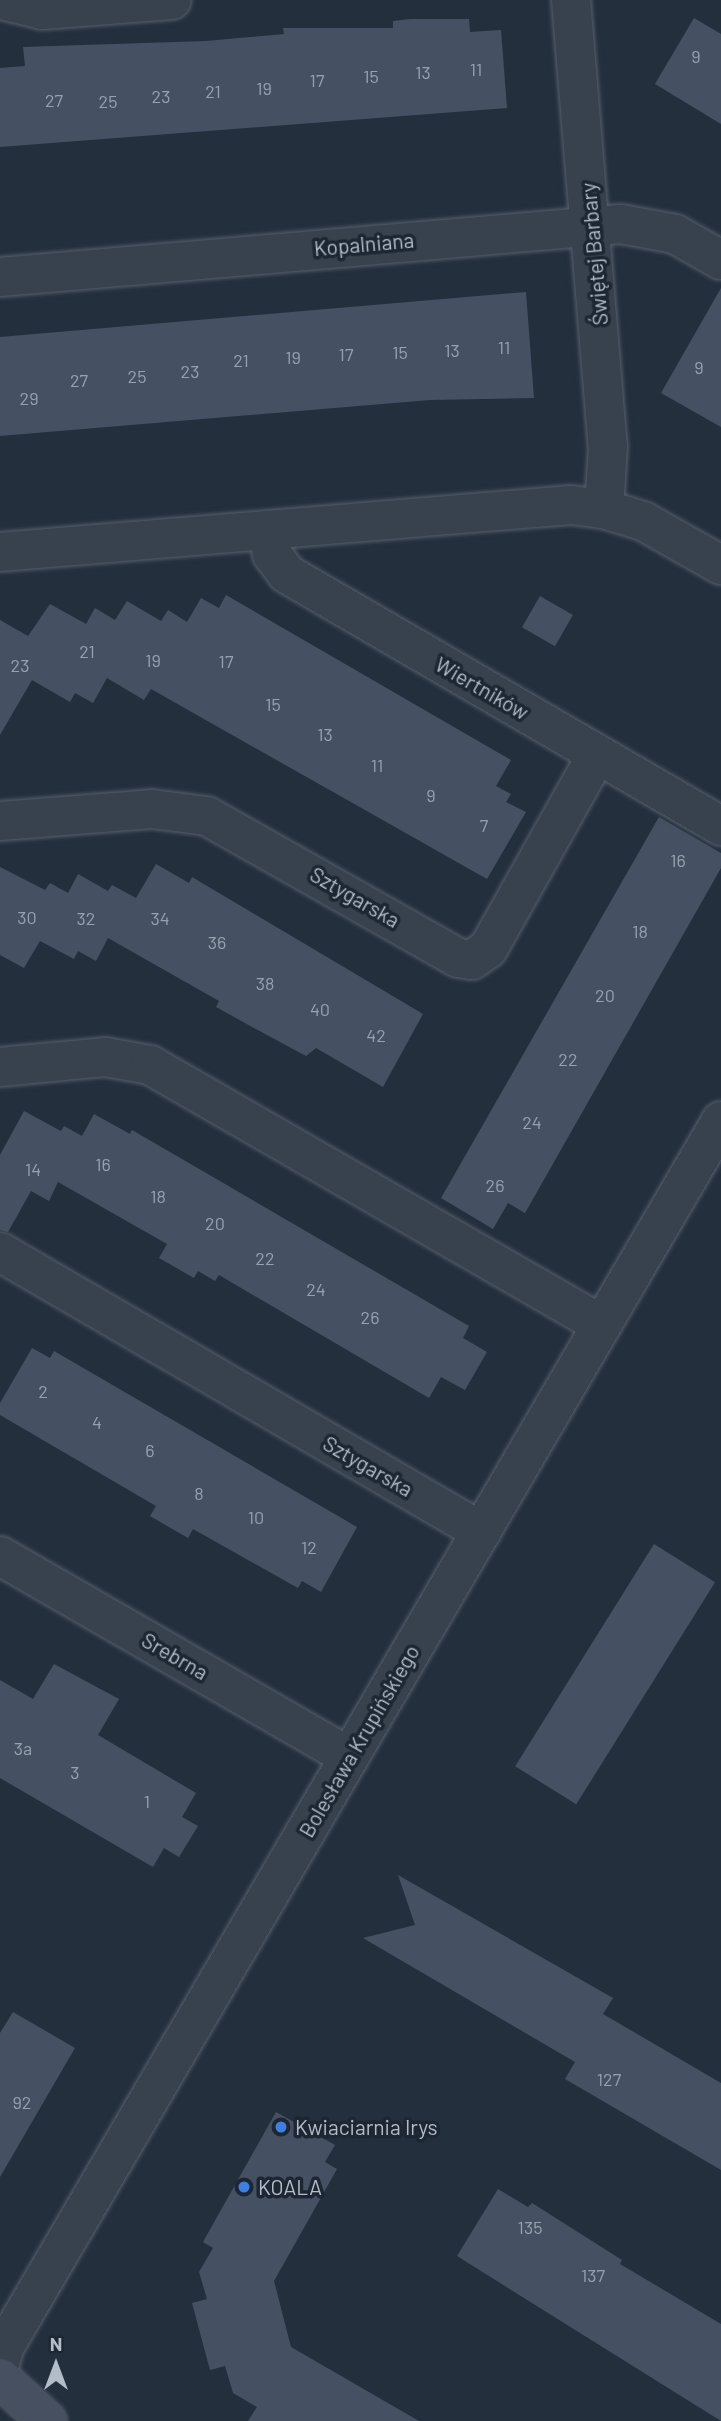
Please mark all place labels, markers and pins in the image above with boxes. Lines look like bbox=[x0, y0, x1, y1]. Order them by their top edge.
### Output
place label: Kwiaciarnia Irys bbox=[295, 2114, 438, 2140]
marker: Kwiaciarnia Irys bbox=[273, 2119, 289, 2135]
place label: KOALA bbox=[258, 2174, 322, 2200]
marker: KOALA bbox=[236, 2179, 252, 2195]

